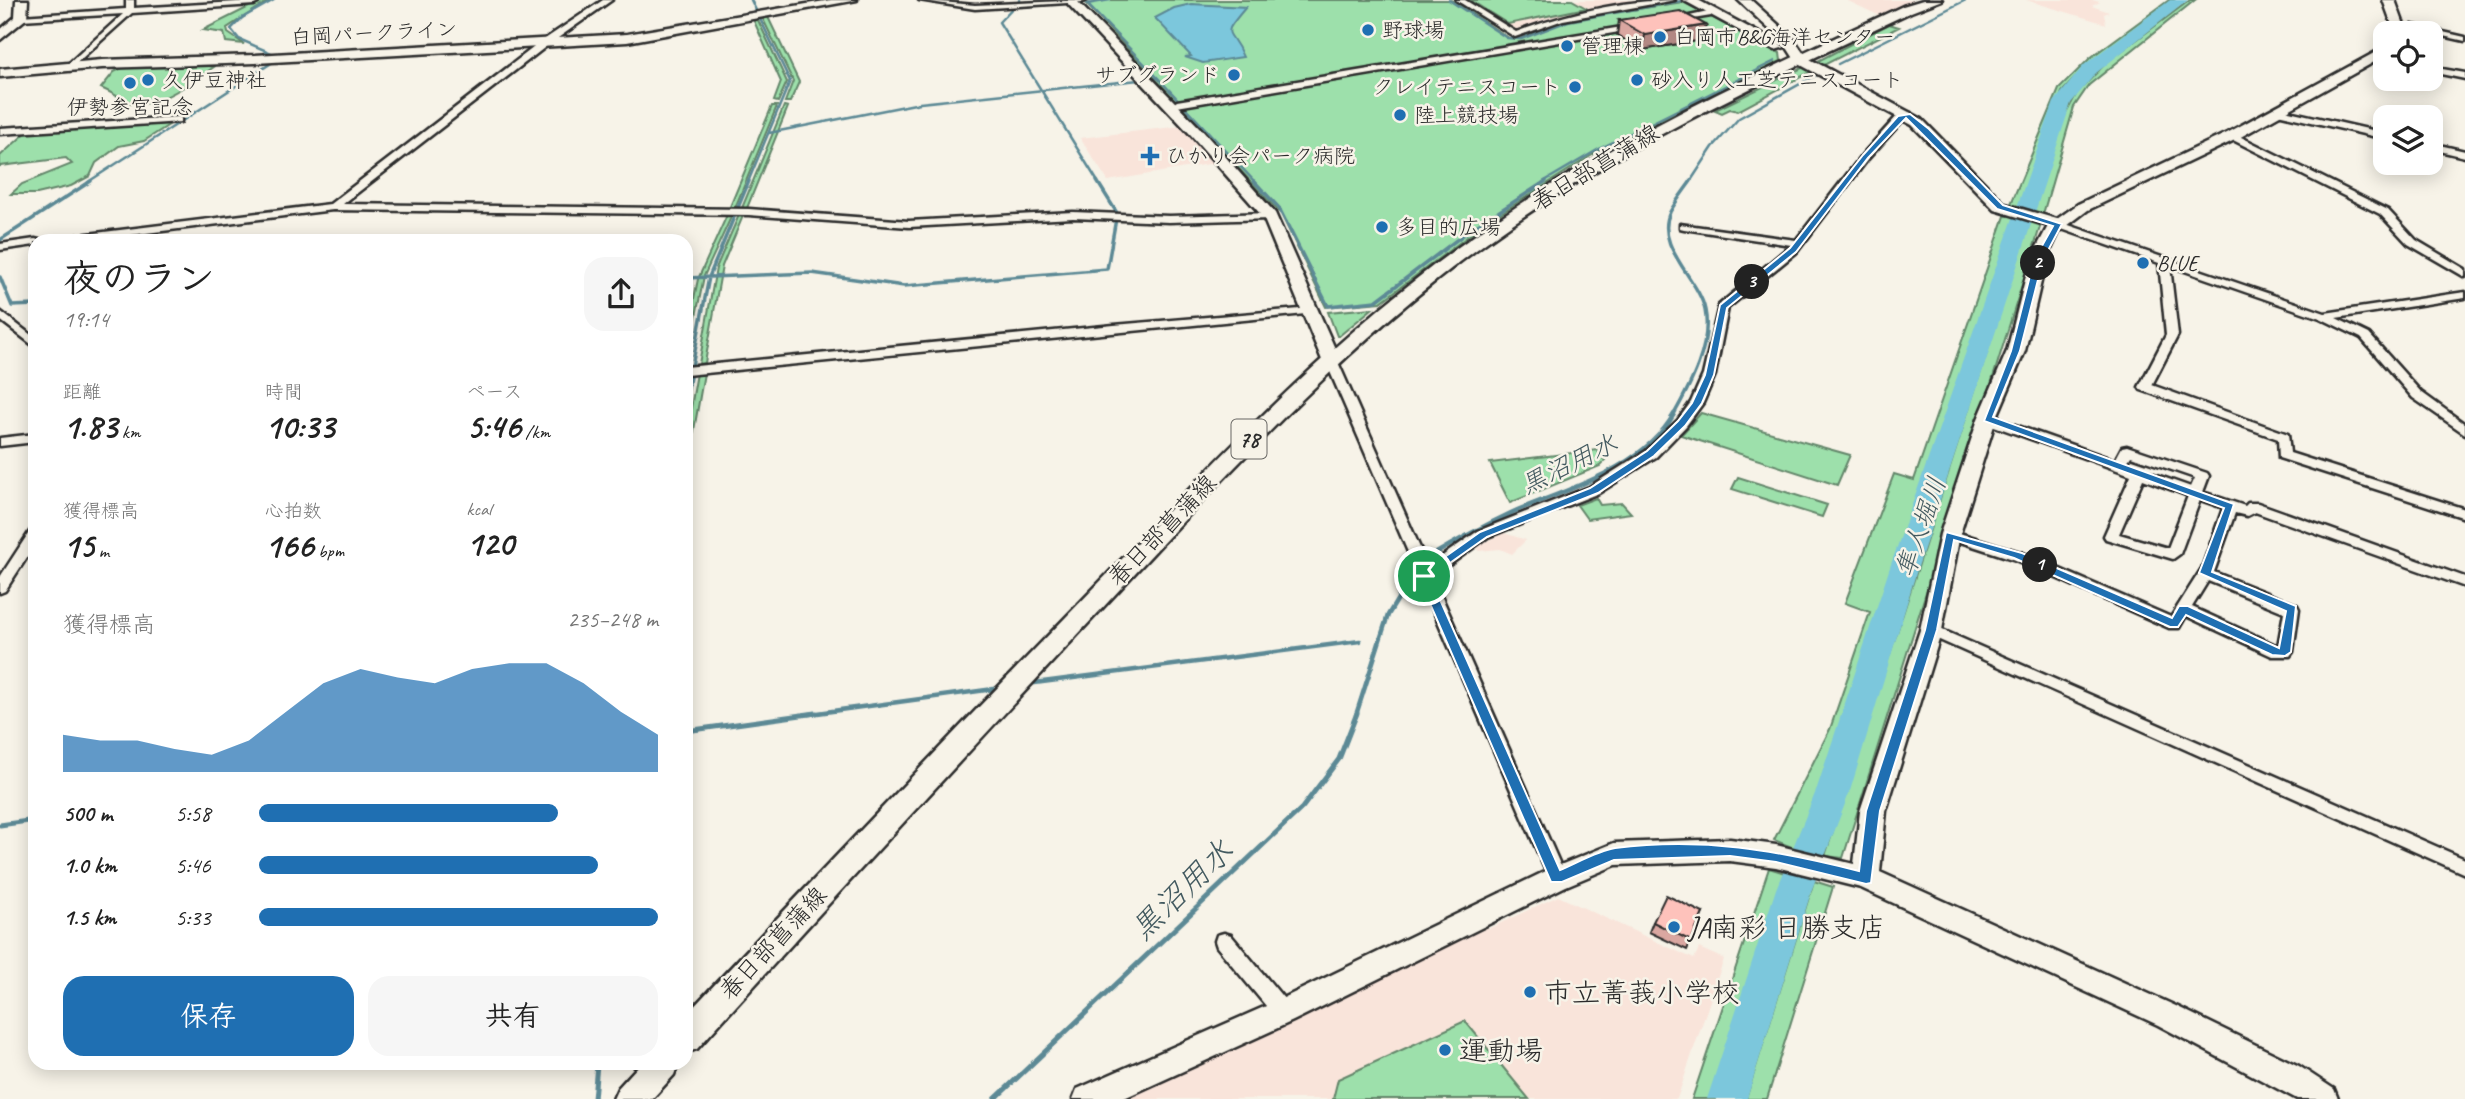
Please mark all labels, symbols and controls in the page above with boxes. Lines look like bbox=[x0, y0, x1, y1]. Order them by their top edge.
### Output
street label: 白岡パークライン bbox=[290, 16, 458, 50]
place label: 野球場 bbox=[1382, 17, 1445, 43]
map controls bbox=[2373, 21, 2443, 175]
button: locate bbox=[2373, 21, 2443, 91]
marker: 野球場 bbox=[1360, 22, 1376, 38]
place label: 白岡市B&G海洋センター bbox=[1674, 24, 1895, 50]
marker: 白岡市B&G海洋センター bbox=[1652, 29, 1668, 45]
place label: 管理棟 bbox=[1581, 33, 1644, 59]
marker: 管理棟 bbox=[1559, 38, 1575, 54]
place label: サブグランド bbox=[1095, 62, 1220, 88]
place label: 久伊豆神社 bbox=[162, 67, 267, 93]
marker: サブグランド bbox=[1226, 67, 1242, 83]
place label: 砂入り人工芝テニスコート bbox=[1651, 67, 1903, 93]
marker: 久伊豆神社 bbox=[140, 72, 156, 88]
marker: 砂入り人工芝テニスコート bbox=[1629, 72, 1645, 88]
place label: クレイテニスコート bbox=[1372, 74, 1561, 100]
marker: 伊勢参宮記念 bbox=[122, 75, 138, 91]
marker: クレイテニスコート bbox=[1567, 79, 1583, 95]
place label: 伊勢参宮記念 bbox=[67, 94, 193, 120]
place label: 陸上競技場 bbox=[1414, 102, 1519, 128]
button: layers bbox=[2373, 105, 2443, 175]
marker: 陸上競技場 bbox=[1392, 107, 1408, 123]
street label: 春日部菖蒲線 bbox=[1526, 117, 1664, 217]
place label: ひかり会パーク病院 bbox=[1166, 143, 1355, 169]
marker: ひかり会パーク病院 bbox=[1140, 146, 1160, 166]
place label: 多目的広場 bbox=[1396, 214, 1501, 240]
marker: 多目的広場 bbox=[1374, 219, 1390, 235]
pin: 2 bbox=[2021, 246, 2056, 280]
text: 2 bbox=[2033, 250, 2042, 274]
place label: BLUE bbox=[2157, 250, 2200, 276]
text: 夜のラン bbox=[63, 255, 215, 302]
marker: BLUE bbox=[2135, 255, 2151, 271]
button: share bbox=[584, 257, 658, 331]
pin: 3 bbox=[1734, 264, 1770, 300]
text: 3 bbox=[1747, 269, 1756, 293]
text: 19:14 bbox=[63, 305, 109, 334]
text: 距離 bbox=[63, 380, 101, 404]
text: 時間 bbox=[265, 380, 303, 404]
text: ペース bbox=[466, 380, 522, 404]
text: 1.83 bbox=[63, 404, 117, 449]
text: 10:33 bbox=[265, 404, 335, 449]
text: 5:46 bbox=[466, 404, 521, 449]
text: km bbox=[117, 420, 140, 444]
text: /km bbox=[521, 420, 550, 444]
road number: 78 bbox=[1232, 420, 1266, 458]
water label: 黒沼用水 bbox=[1515, 426, 1623, 502]
street label: 春日部菖蒲線 bbox=[1101, 468, 1223, 592]
water label: 隼人堀川 bbox=[1888, 472, 1954, 582]
text: kcal bbox=[466, 497, 491, 521]
text: 獲得標高 bbox=[63, 499, 139, 523]
text: 心拍数 bbox=[265, 499, 322, 523]
text: 120 bbox=[466, 521, 514, 566]
text: 15 bbox=[63, 523, 94, 568]
text: 166 bbox=[265, 523, 313, 568]
text: m bbox=[94, 539, 109, 563]
text: bpm bbox=[313, 539, 344, 563]
pin bbox=[1394, 546, 1454, 606]
pin: 1 bbox=[2022, 548, 2058, 582]
text: 1 bbox=[2035, 552, 2044, 576]
icon: arrive bbox=[1405, 557, 1443, 595]
text: 235–248 m bbox=[567, 605, 658, 634]
text: 獲得標高 bbox=[63, 610, 155, 639]
text: 500 m bbox=[63, 799, 112, 828]
text: 5:58 bbox=[175, 799, 211, 828]
water label: 黒沼用水 bbox=[1122, 831, 1242, 949]
text: 1.0 km bbox=[63, 851, 117, 880]
text: 5:46 bbox=[175, 851, 211, 880]
street label: 春日部菖蒲線 bbox=[713, 880, 833, 1006]
text: 1.5 km bbox=[63, 903, 116, 932]
text: 5:33 bbox=[175, 903, 211, 932]
place label: JA南彩 日勝支店 bbox=[1686, 910, 1885, 945]
marker: JA南彩 日勝支店 bbox=[1666, 919, 1682, 935]
place label: 市立菁莪小学校 bbox=[1544, 975, 1740, 1010]
button: 保存 bbox=[63, 976, 354, 1056]
button: 共有 bbox=[368, 976, 658, 1056]
marker: 市立菁莪小学校 bbox=[1522, 984, 1538, 1000]
place label: 運動場 bbox=[1459, 1033, 1543, 1068]
marker: 運動場 bbox=[1437, 1042, 1453, 1058]

